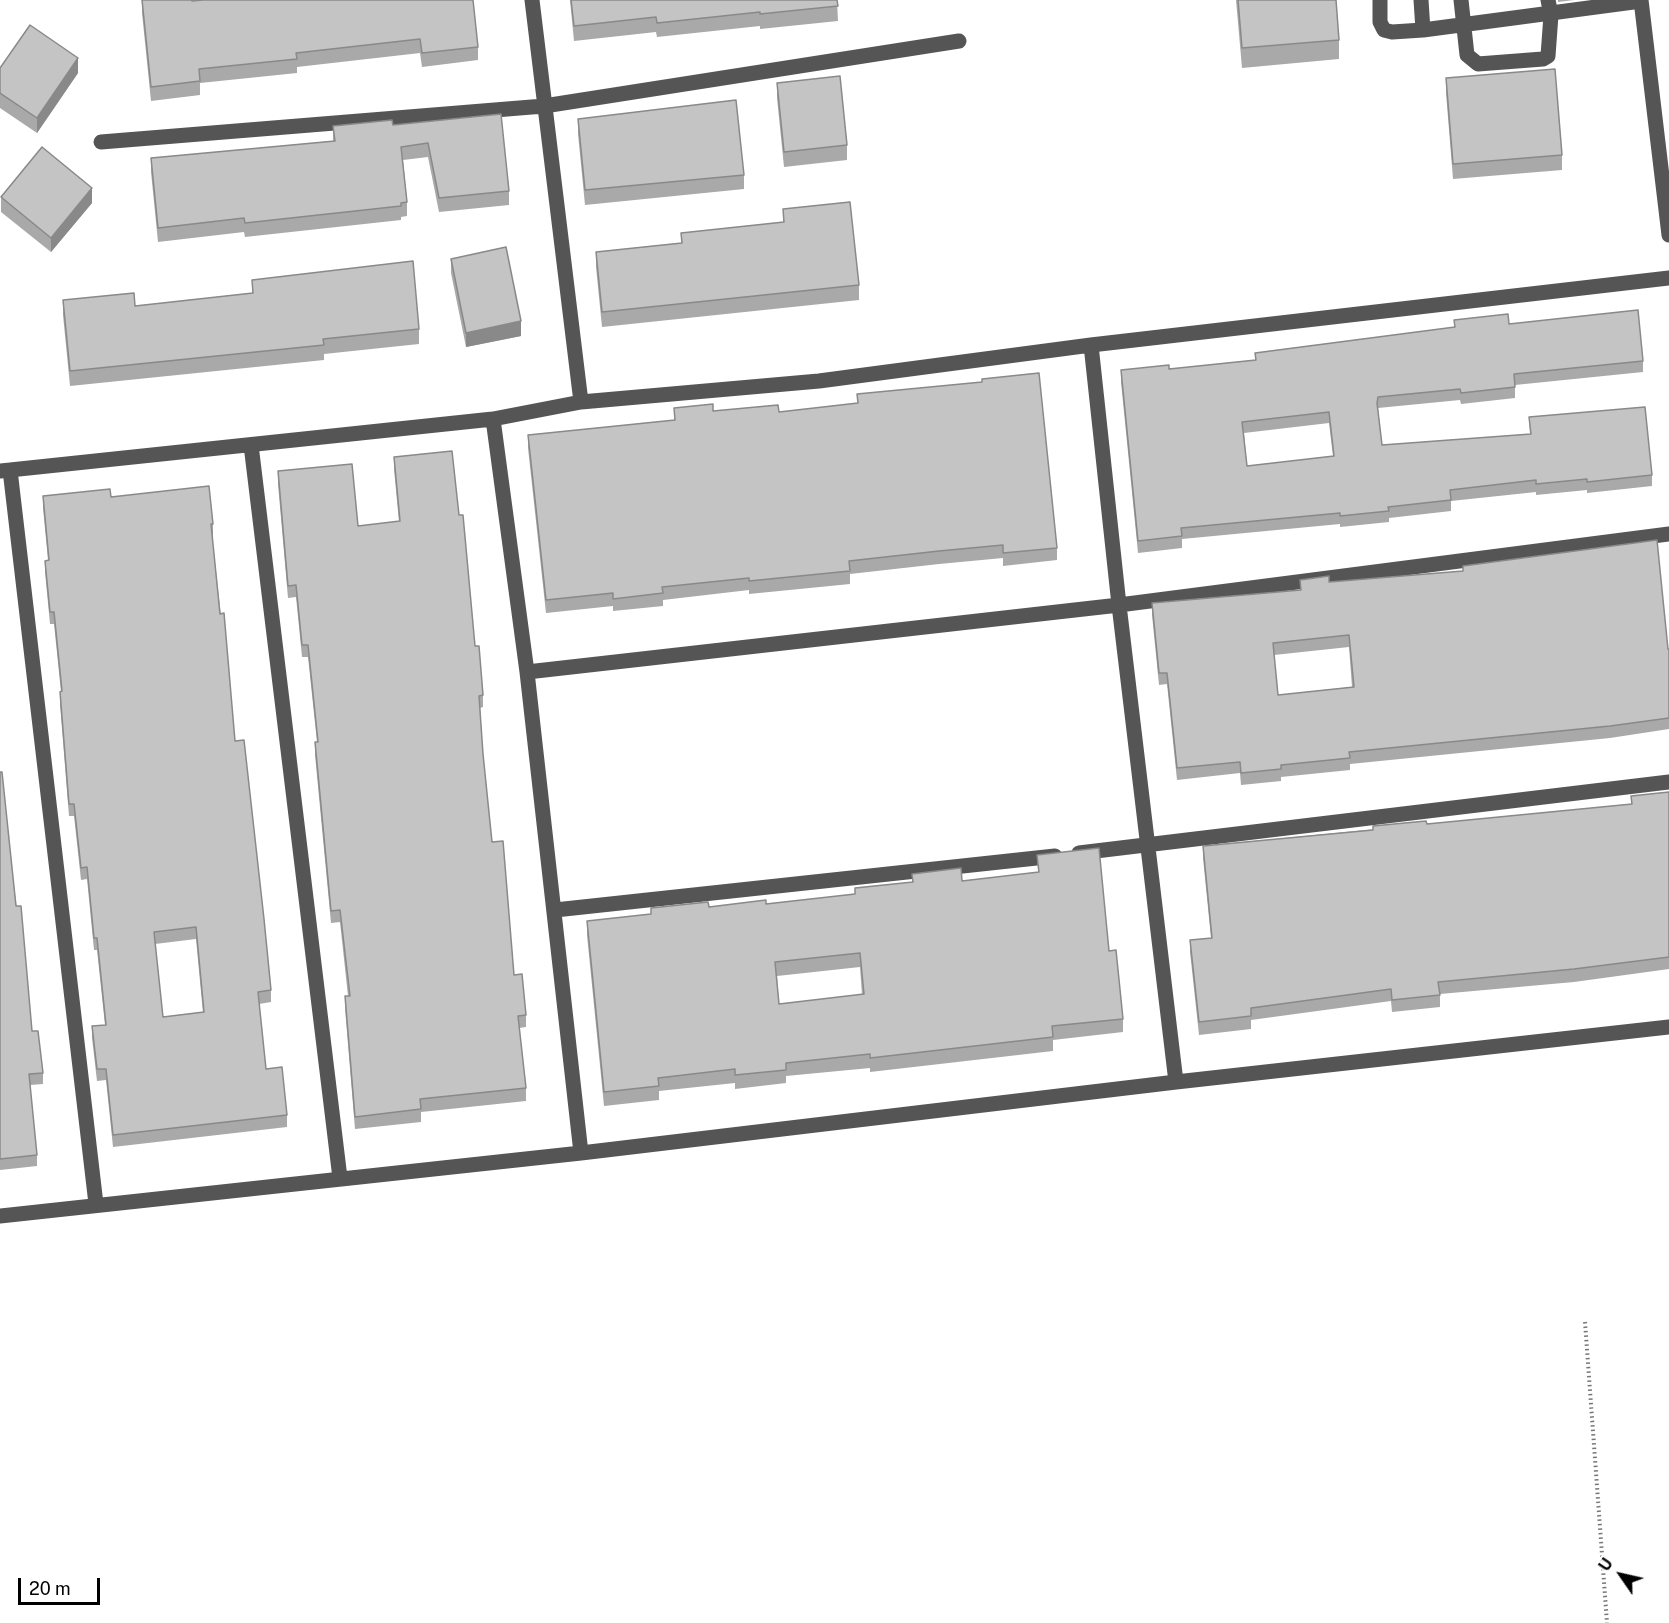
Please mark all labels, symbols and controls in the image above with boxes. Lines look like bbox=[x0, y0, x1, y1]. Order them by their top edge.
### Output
north arrow bbox=[1591, 1545, 1651, 1605]
text: U bbox=[1595, 1555, 1617, 1575]
scale bar bbox=[21, 1566, 104, 1604]
text: 20 m bbox=[29, 1578, 71, 1599]

